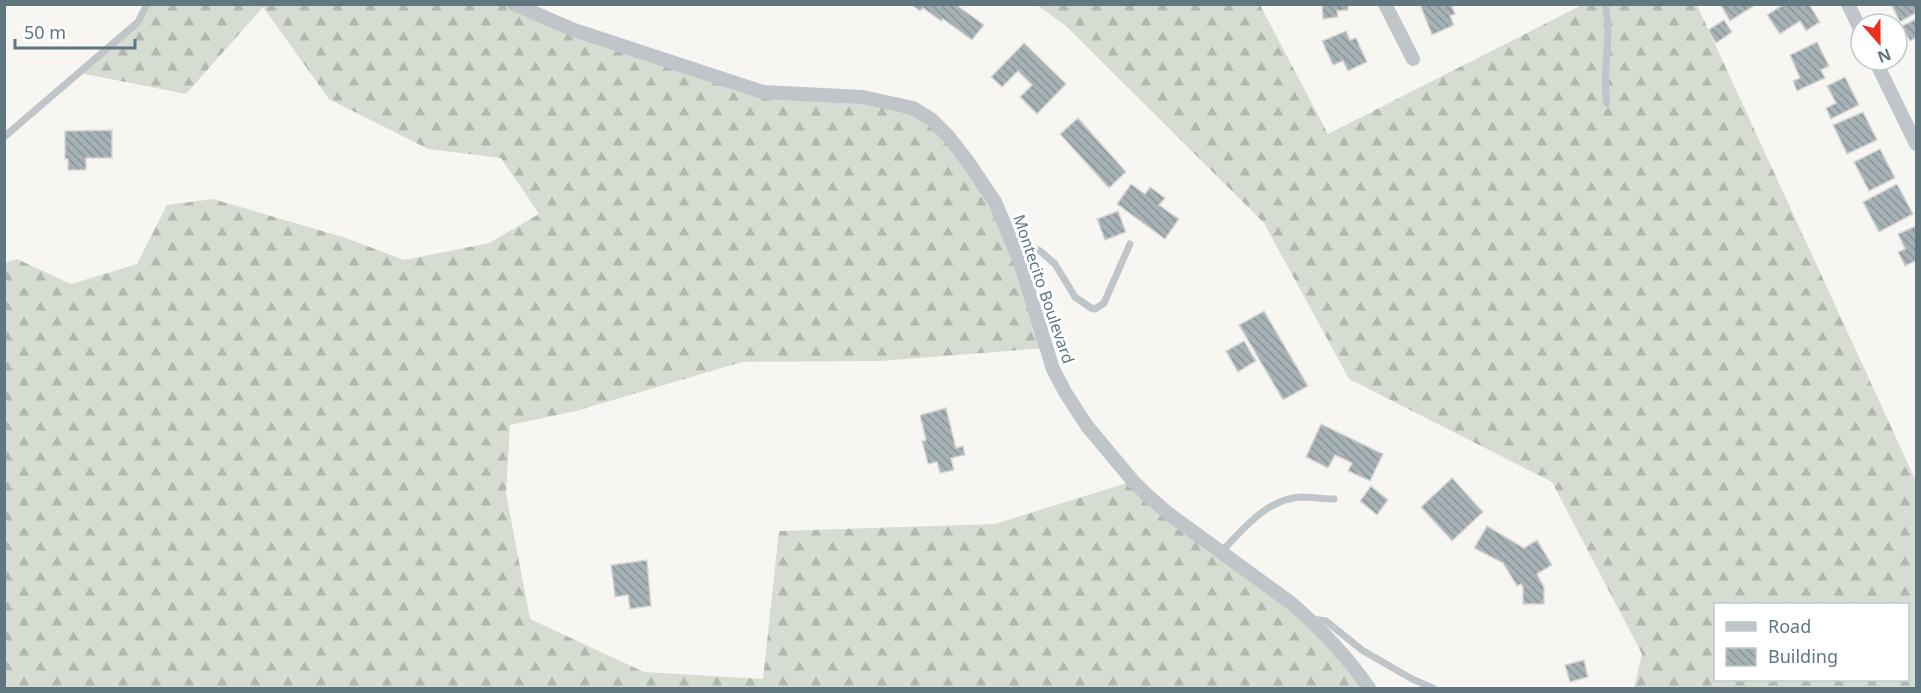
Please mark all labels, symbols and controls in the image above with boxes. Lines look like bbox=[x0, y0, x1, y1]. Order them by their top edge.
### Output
scale bar bbox=[15, 12, 135, 50]
north arrow bbox=[1849, 12, 1909, 72]
text: 50 m bbox=[24, 20, 66, 44]
text: N bbox=[1874, 43, 1894, 69]
street label: Montecito Boulevard bbox=[1008, 212, 1080, 366]
legend bbox=[1714, 603, 1909, 681]
text: Road bbox=[1768, 614, 1811, 638]
text: Building bbox=[1768, 644, 1838, 668]

